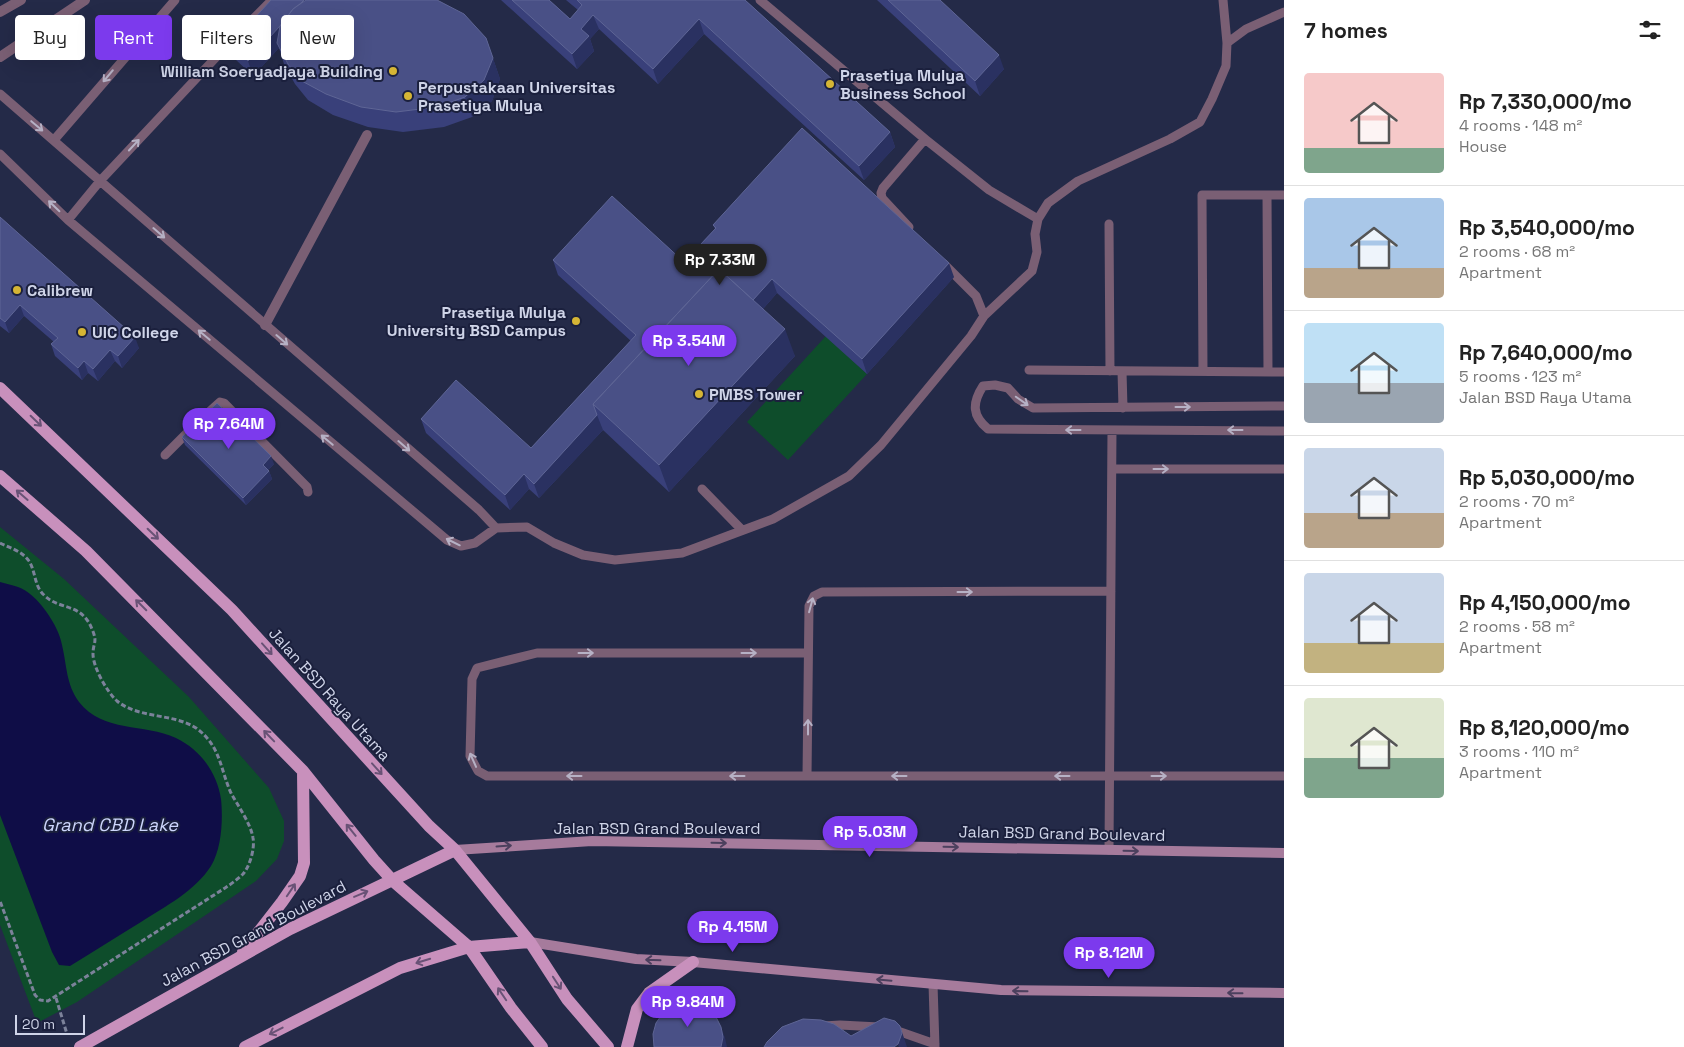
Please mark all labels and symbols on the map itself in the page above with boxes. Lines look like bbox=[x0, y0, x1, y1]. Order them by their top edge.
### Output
place label: William Soeryadjaya Building bbox=[160, 61, 383, 82]
marker: William Soeryadjaya Building bbox=[387, 65, 399, 77]
place label: Prasetiya Mulya Business School bbox=[840, 65, 966, 104]
one-way arrow bbox=[103, 69, 114, 82]
place label: Perpustakaan Universitas Prasetiya Mulya bbox=[418, 77, 615, 116]
marker: Prasetiya Mulya Business School bbox=[824, 78, 836, 90]
marker: Perpustakaan Universitas Prasetiya Mulya bbox=[402, 90, 414, 102]
one-way arrow bbox=[30, 120, 43, 131]
one-way arrow bbox=[128, 139, 140, 152]
one-way arrow bbox=[48, 200, 60, 212]
one-way arrow bbox=[153, 227, 166, 239]
pin: Rp 7.33M bbox=[668, 244, 772, 286]
place label: Calibrew bbox=[27, 280, 93, 301]
marker: Calibrew bbox=[11, 284, 23, 296]
place label: Prasetiya Mulya University BSD Campus bbox=[387, 302, 566, 341]
marker: Prasetiya Mulya University BSD Campus bbox=[570, 315, 582, 327]
place label: UIC College bbox=[92, 322, 179, 343]
pin: Rp 3.54M bbox=[637, 324, 741, 367]
marker: UIC College bbox=[76, 326, 88, 338]
one-way arrow bbox=[197, 329, 210, 340]
one-way arrow bbox=[275, 334, 288, 346]
place label: PMBS Tower bbox=[709, 384, 802, 405]
marker: PMBS Tower bbox=[693, 388, 705, 400]
one-way arrow bbox=[1015, 396, 1029, 406]
one-way arrow bbox=[1174, 402, 1190, 412]
pin: Rp 7.64M bbox=[177, 408, 281, 450]
one-way arrow bbox=[29, 415, 42, 427]
one-way arrow bbox=[1065, 425, 1082, 435]
one-way arrow bbox=[1228, 425, 1244, 435]
one-way arrow bbox=[321, 434, 334, 446]
one-way arrow bbox=[398, 441, 411, 452]
one-way arrow bbox=[1152, 464, 1168, 474]
one-way arrow bbox=[15, 489, 28, 501]
one-way arrow bbox=[146, 528, 159, 540]
one-way arrow bbox=[446, 537, 461, 547]
one-way arrow bbox=[957, 587, 973, 597]
one-way arrow bbox=[807, 597, 816, 613]
one-way arrow bbox=[135, 599, 147, 611]
street label: Jalan BSD Raya Utama bbox=[264, 623, 395, 766]
one-way arrow bbox=[261, 643, 273, 655]
one-way arrow bbox=[578, 648, 594, 658]
one-way arrow bbox=[740, 648, 756, 658]
one-way arrow bbox=[803, 719, 813, 736]
one-way arrow bbox=[263, 730, 275, 742]
one-way arrow bbox=[468, 753, 478, 768]
one-way arrow bbox=[371, 762, 383, 775]
one-way arrow bbox=[567, 771, 583, 781]
one-way arrow bbox=[729, 771, 746, 781]
one-way arrow bbox=[892, 771, 908, 781]
one-way arrow bbox=[1054, 771, 1070, 781]
one-way arrow bbox=[1151, 771, 1167, 781]
water label: Grand CBD Lake bbox=[42, 813, 179, 836]
pin: Rp 5.03M bbox=[818, 816, 922, 858]
street label: Jalan BSD Grand Boulevard bbox=[553, 818, 761, 839]
street label: Jalan BSD Grand Boulevard bbox=[958, 821, 1166, 846]
one-way arrow bbox=[345, 824, 356, 837]
one-way arrow bbox=[710, 838, 727, 848]
one-way arrow bbox=[496, 842, 512, 851]
one-way arrow bbox=[943, 843, 959, 852]
one-way arrow bbox=[1123, 846, 1139, 855]
street label: Jalan BSD Grand Boulevard bbox=[157, 876, 350, 991]
one-way arrow bbox=[286, 883, 296, 897]
one-way arrow bbox=[353, 889, 368, 898]
pin: Rp 4.15M bbox=[681, 910, 785, 953]
pin: Rp 8.12M bbox=[1057, 936, 1161, 979]
one-way arrow bbox=[645, 955, 661, 964]
one-way arrow bbox=[415, 957, 431, 967]
one-way arrow bbox=[552, 975, 562, 989]
one-way arrow bbox=[877, 975, 893, 984]
pin: Rp 9.84M bbox=[636, 986, 740, 1028]
one-way arrow bbox=[1013, 986, 1029, 996]
one-way arrow bbox=[497, 988, 507, 1002]
one-way arrow bbox=[1228, 988, 1244, 998]
scale bar bbox=[15, 1012, 85, 1035]
one-way arrow bbox=[269, 1027, 284, 1036]

